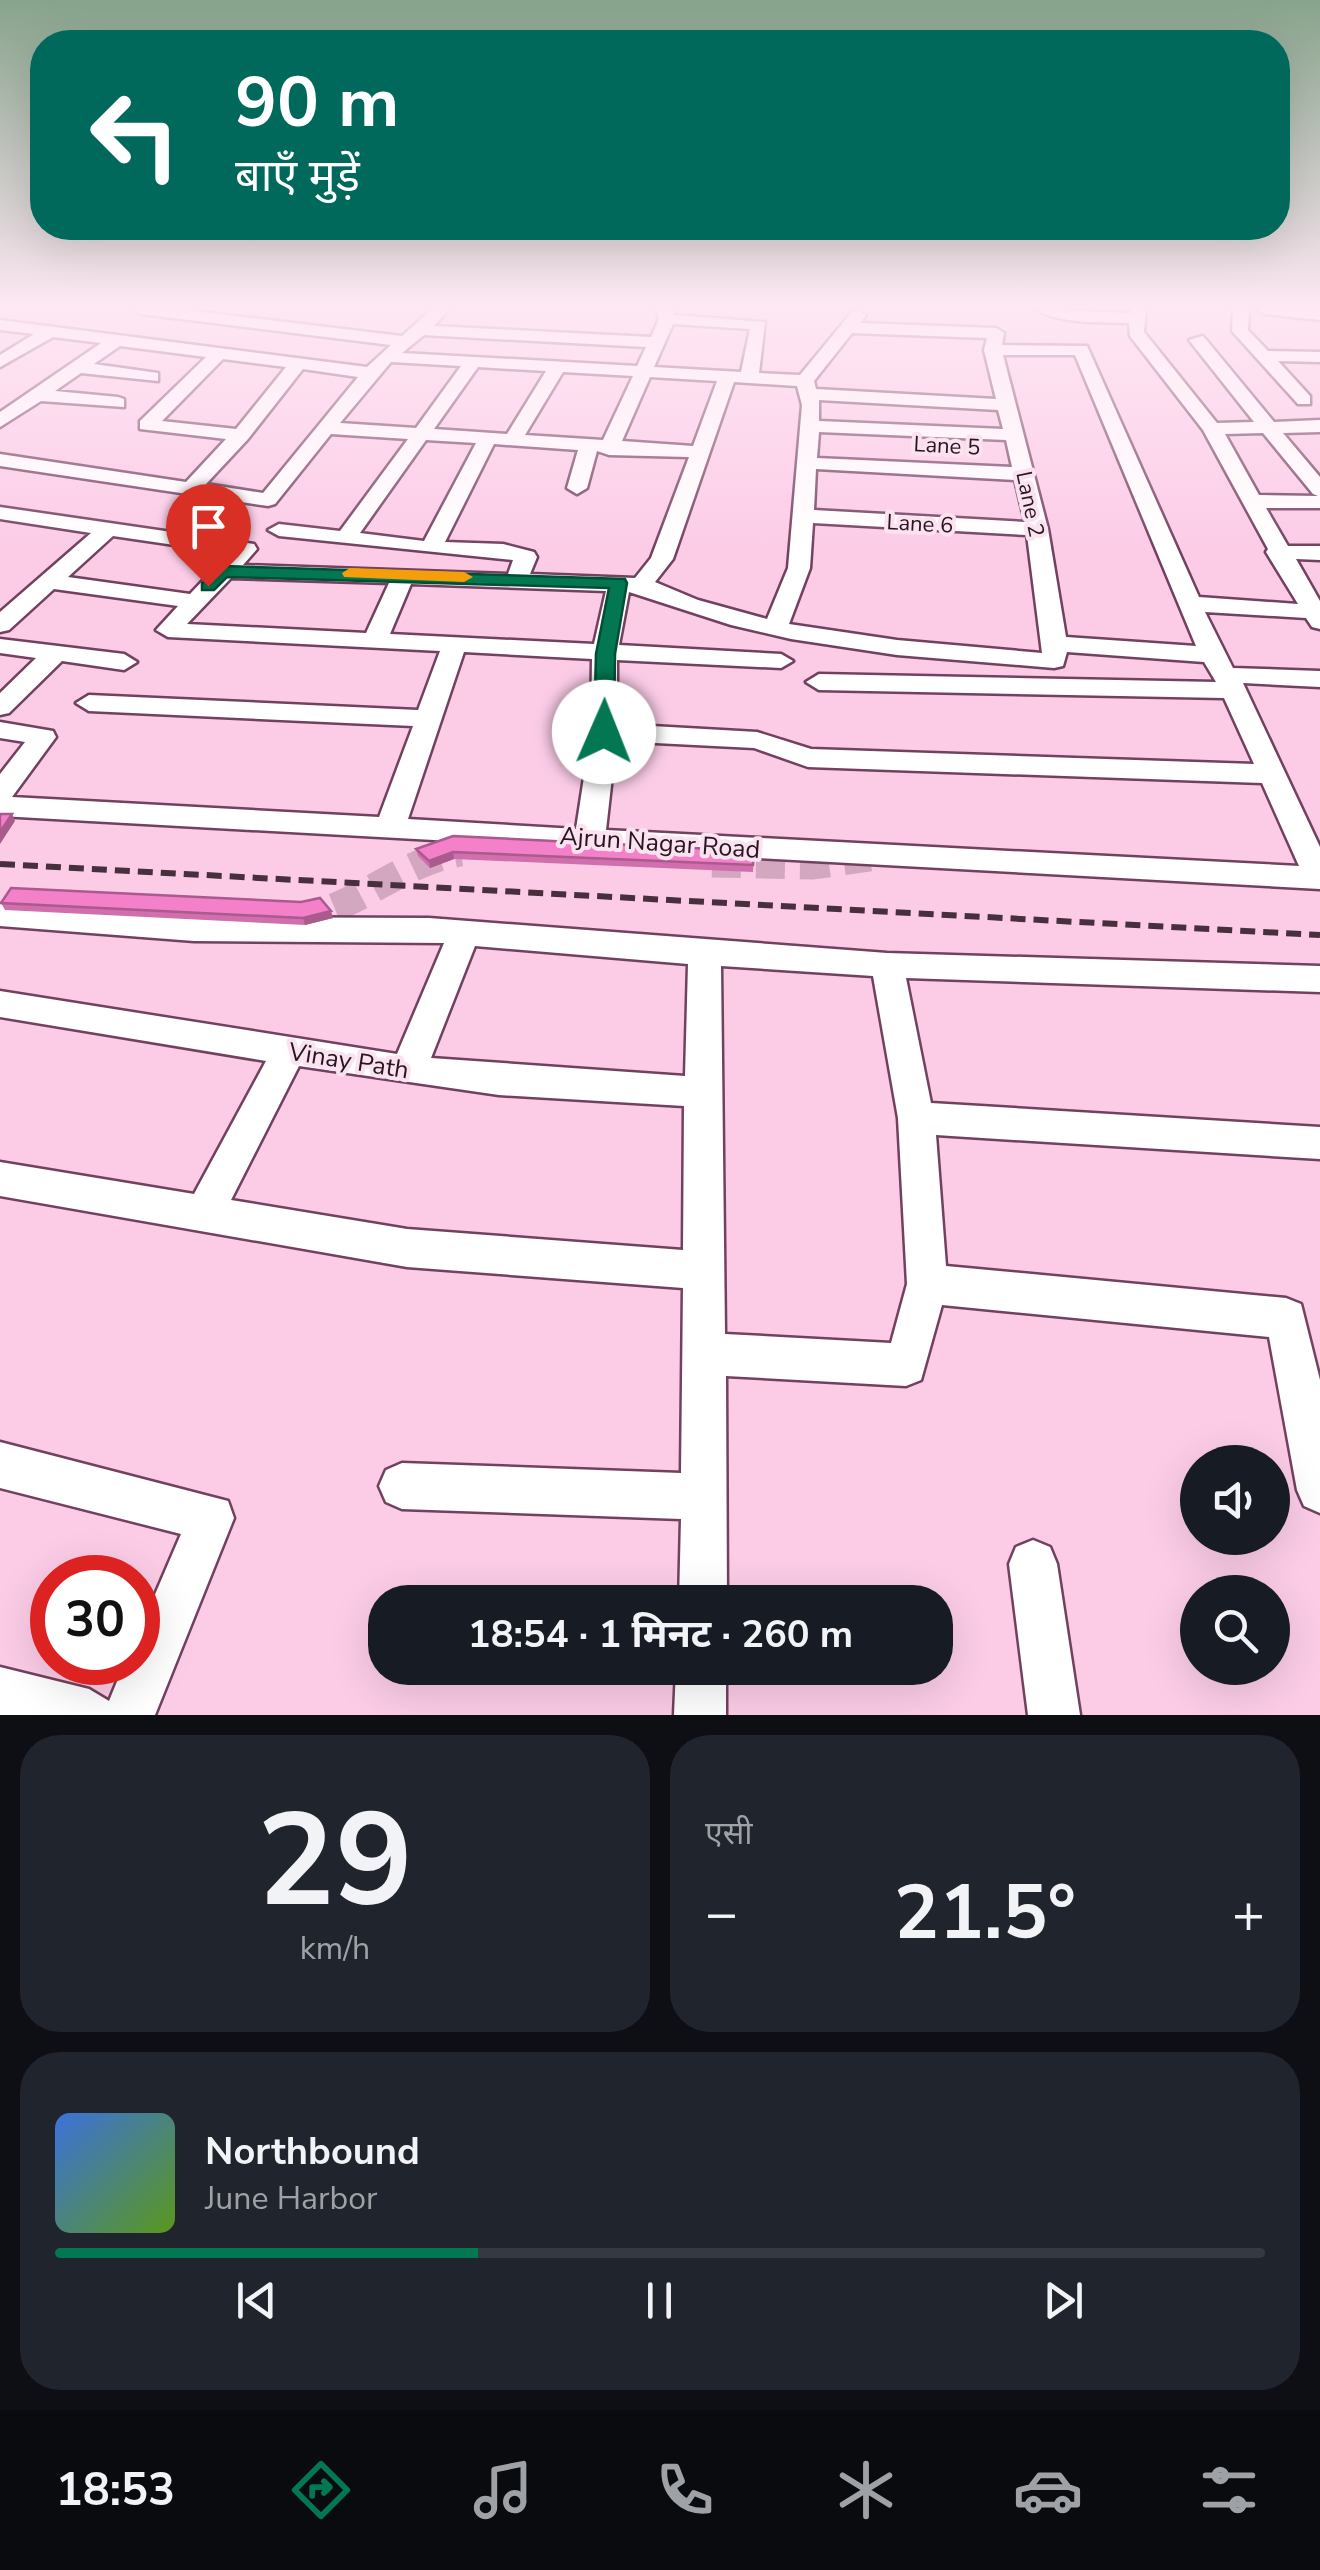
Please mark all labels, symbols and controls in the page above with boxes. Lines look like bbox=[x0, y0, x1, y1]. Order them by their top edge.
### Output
text: 90 m bbox=[235, 55, 399, 151]
icon: left bbox=[70, 70, 200, 200]
text: बाएँ मुड़ें bbox=[235, 146, 360, 207]
street label: Lane 5 bbox=[913, 429, 981, 463]
street label: Lane 2 bbox=[1008, 468, 1052, 540]
pin bbox=[166, 484, 251, 587]
icon: arrive bbox=[181, 499, 236, 554]
street label: Lane 6 bbox=[886, 507, 954, 541]
position arrow bbox=[552, 680, 656, 784]
street label: Ajrun Nagar Road bbox=[559, 819, 761, 867]
street label: Vinay Path bbox=[285, 1035, 411, 1087]
map controls bbox=[1180, 1445, 1290, 1685]
button: sound bbox=[1180, 1445, 1290, 1555]
speed limit sign: 30 bbox=[30, 1555, 160, 1685]
button: search bbox=[1180, 1575, 1290, 1685]
text: 18:54 · 1 मिनट · 260 m bbox=[468, 1609, 853, 1660]
text: 29 bbox=[257, 1773, 413, 1950]
text: एसी bbox=[705, 1812, 753, 1855]
text: 21.5° bbox=[894, 1862, 1076, 1964]
text: − bbox=[705, 1876, 738, 1951]
text: + bbox=[1232, 1876, 1265, 1951]
text: km/h bbox=[300, 1927, 370, 1970]
text: Northbound bbox=[205, 2126, 420, 2177]
text: June Harbor bbox=[205, 2177, 377, 2220]
icon: previous bbox=[229, 2273, 284, 2328]
icon: pause bbox=[632, 2273, 687, 2328]
icon: next bbox=[1036, 2273, 1091, 2328]
icon: directions bbox=[286, 2455, 356, 2525]
icon: music bbox=[468, 2455, 538, 2525]
icon: phone bbox=[650, 2455, 720, 2525]
icon: climate bbox=[831, 2455, 901, 2525]
icon: car bbox=[1013, 2455, 1083, 2525]
icon: filters bbox=[1194, 2455, 1264, 2525]
text: 18:53 bbox=[56, 2460, 175, 2521]

